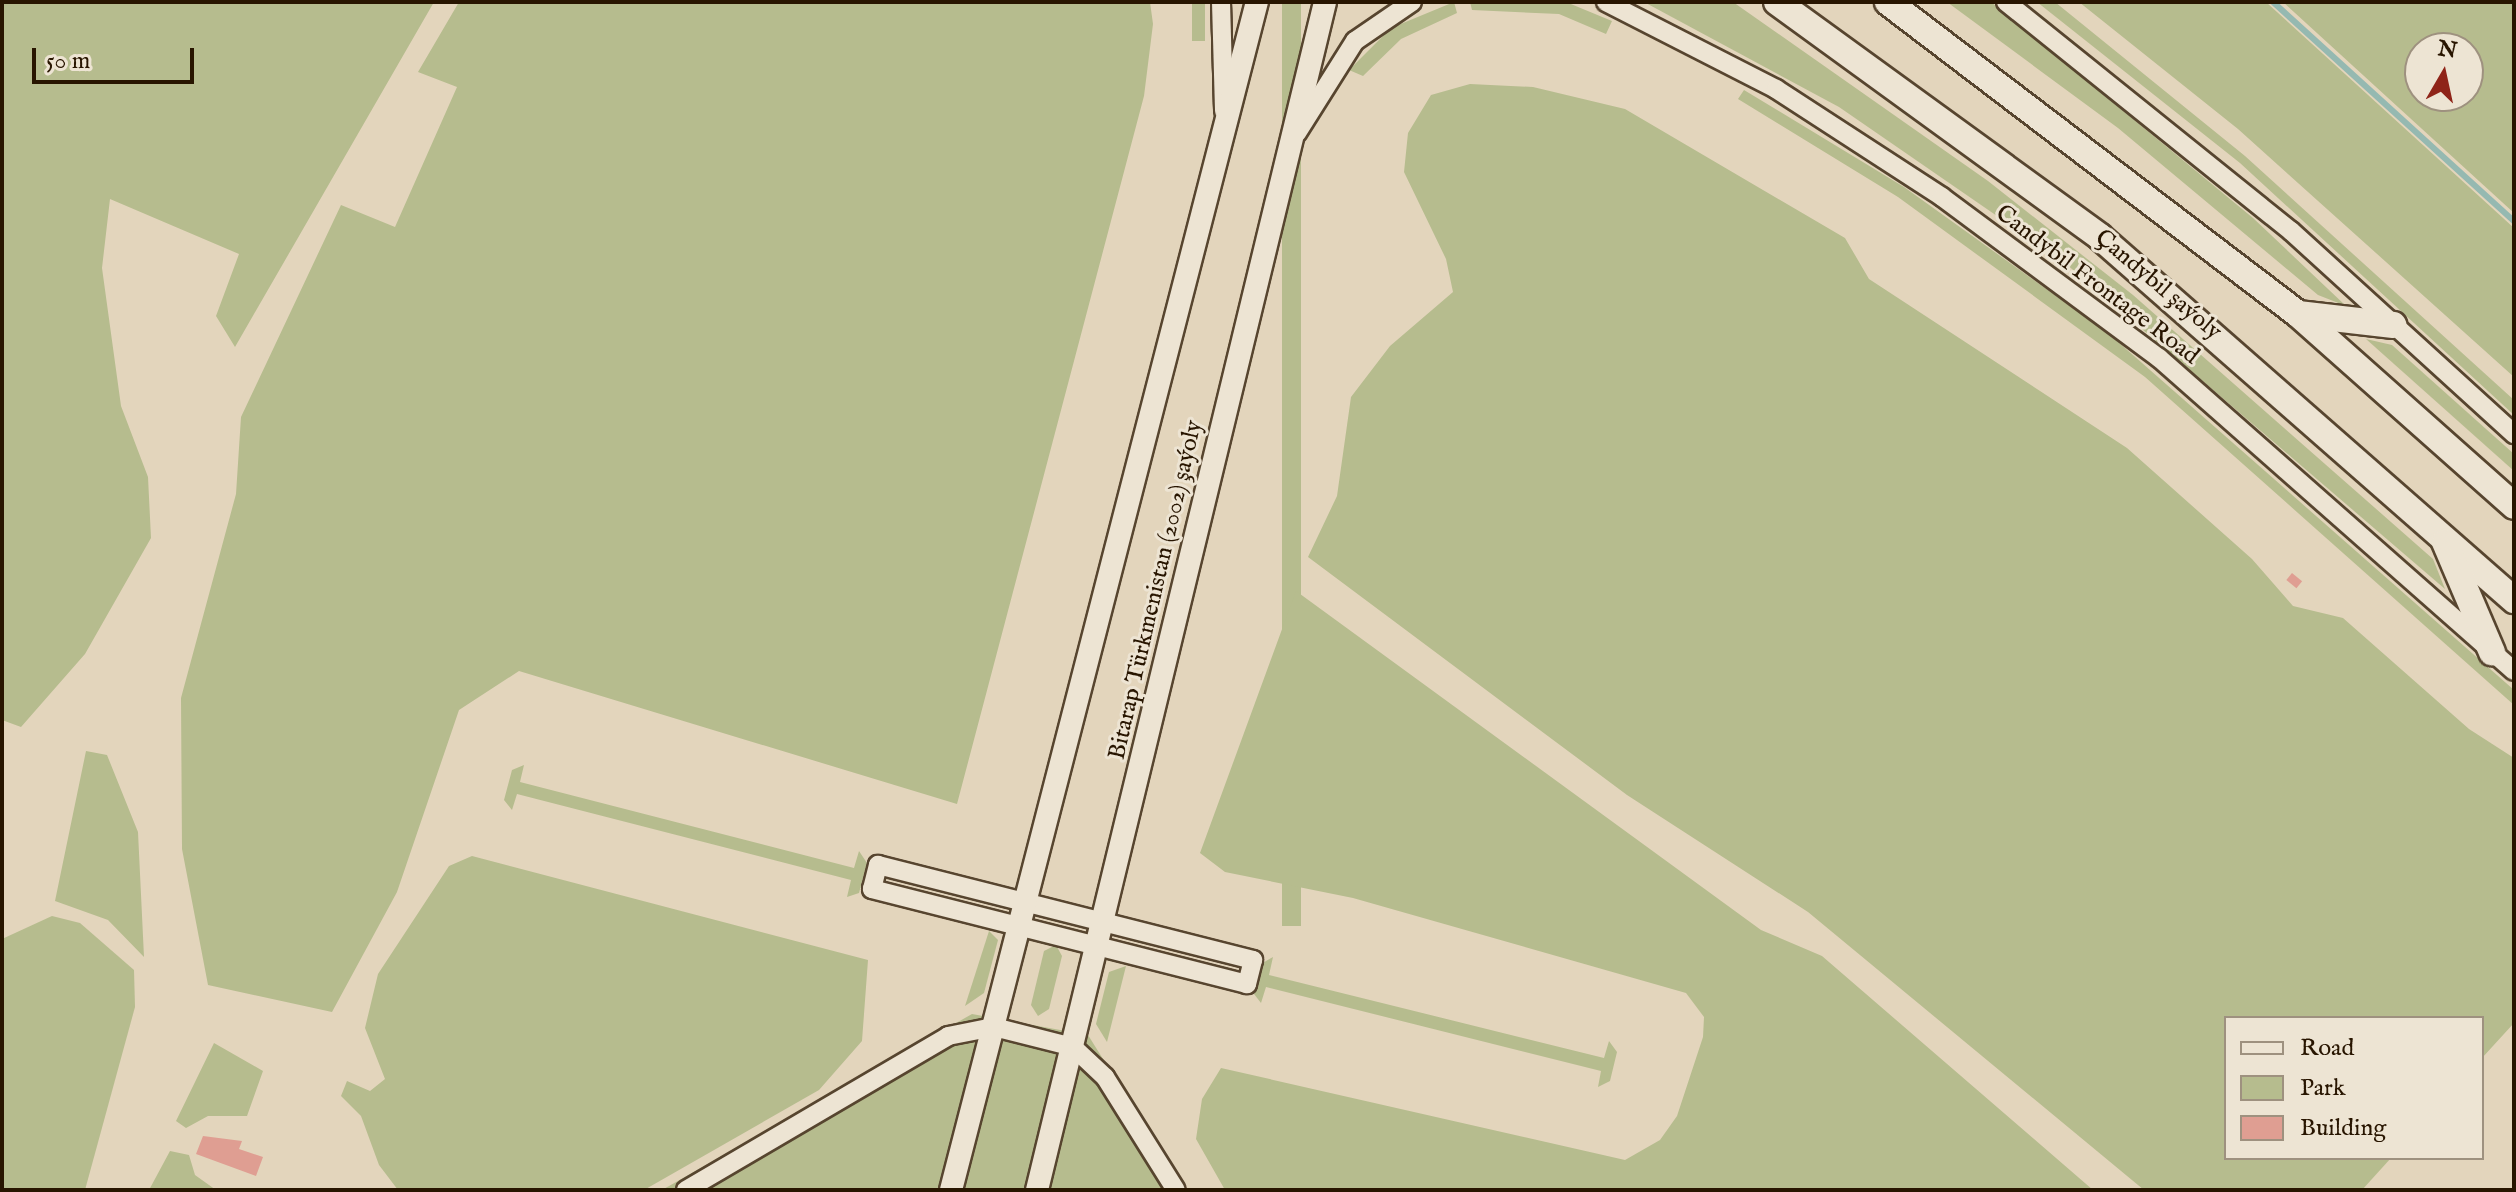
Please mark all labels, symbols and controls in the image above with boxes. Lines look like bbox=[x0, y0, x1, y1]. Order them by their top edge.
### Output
scale bar bbox=[36, 32, 198, 82]
north arrow bbox=[2404, 32, 2484, 112]
text: N bbox=[2436, 35, 2459, 66]
text: 50 m bbox=[46, 46, 90, 77]
street label: Candybil Frontage Road bbox=[1990, 199, 2204, 371]
street label: Çandybil şaýoly bbox=[2089, 224, 2227, 346]
street label: Bitarap Türkmenistan (2002) şaýoly bbox=[1103, 418, 1209, 762]
legend bbox=[2224, 1016, 2484, 1160]
text: Road bbox=[2300, 1033, 2354, 1064]
text: Park bbox=[2300, 1073, 2346, 1104]
text: Building bbox=[2300, 1113, 2386, 1144]

